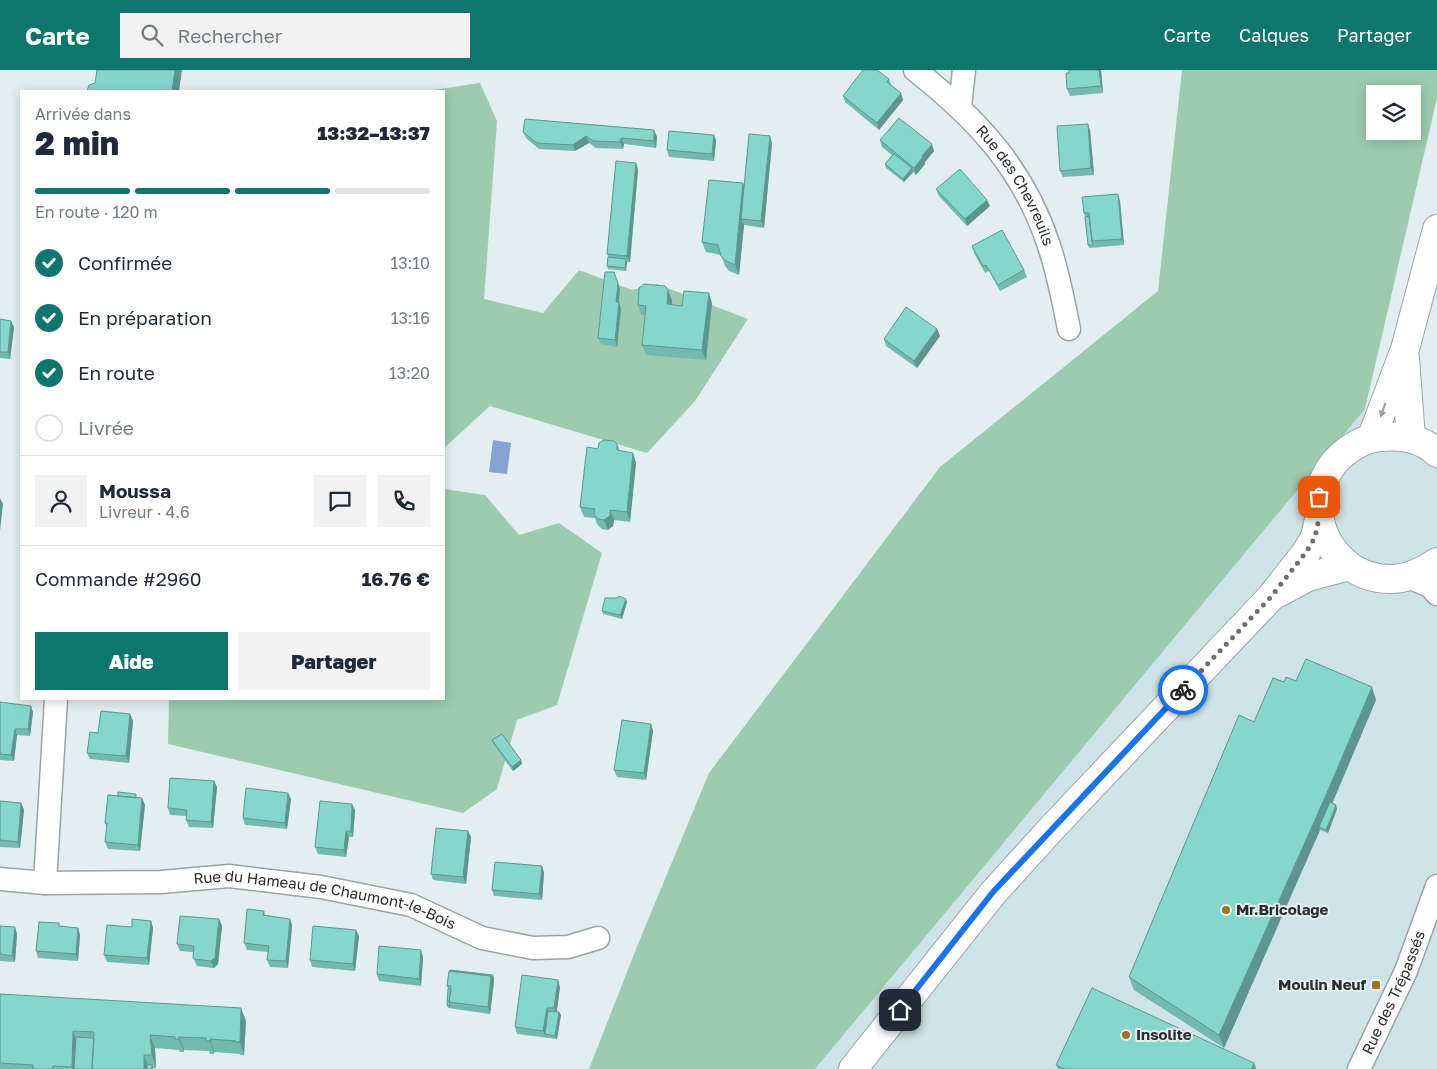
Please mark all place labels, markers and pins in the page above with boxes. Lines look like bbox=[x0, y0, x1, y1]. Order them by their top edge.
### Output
pin bbox=[1298, 476, 1340, 518]
place label: Mr.Bricolage bbox=[1236, 900, 1329, 918]
marker: Mr.Bricolage bbox=[1220, 904, 1232, 916]
place label: Moulin Neuf bbox=[1278, 975, 1367, 993]
marker: Moulin Neuf bbox=[1370, 979, 1382, 991]
pin bbox=[879, 989, 921, 1031]
place label: Insolite bbox=[1136, 1025, 1192, 1043]
marker: Insolite bbox=[1120, 1029, 1132, 1041]

